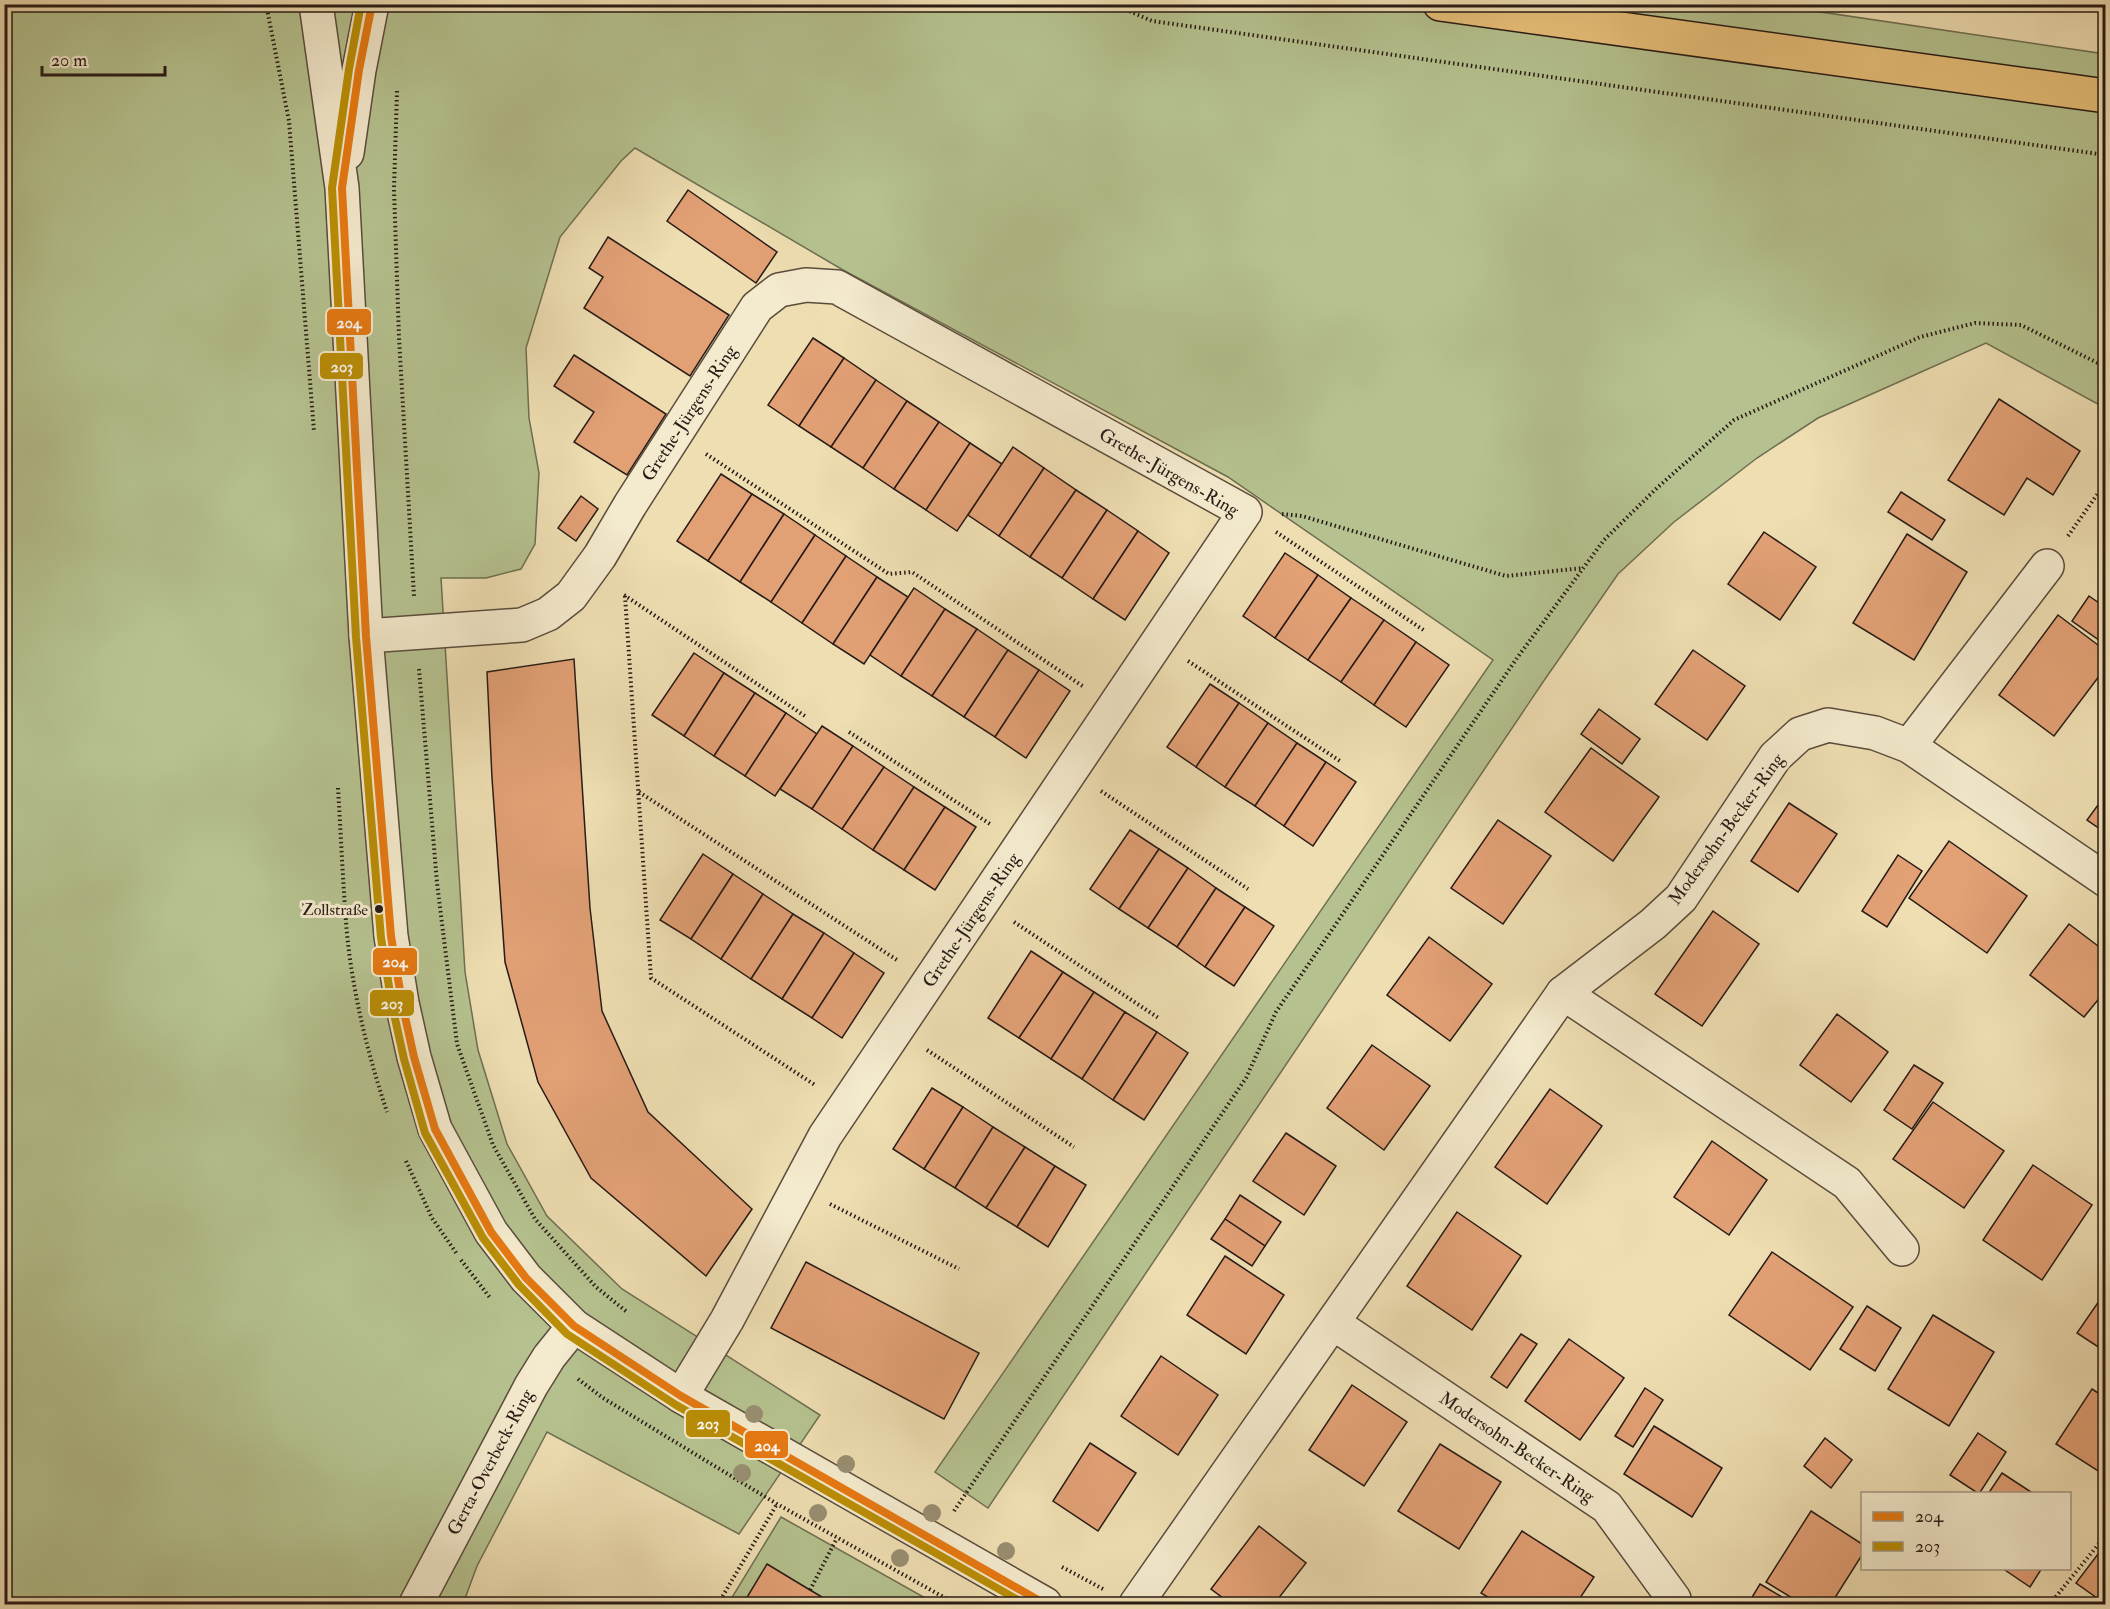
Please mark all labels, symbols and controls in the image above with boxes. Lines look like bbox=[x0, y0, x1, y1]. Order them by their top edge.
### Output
scale bar bbox=[42, 39, 165, 77]
text: 20 m bbox=[51, 49, 87, 72]
line badge: 204 bbox=[326, 308, 372, 336]
text: 204 bbox=[337, 313, 363, 333]
street label: Grethe-Jürgens-Ring bbox=[637, 340, 743, 486]
line badge: 203 bbox=[319, 352, 364, 380]
text: 203 bbox=[331, 357, 353, 377]
street label: Grethe-Jürgens-Ring bbox=[1095, 423, 1244, 522]
street label: Modersohn-Becker-Ring bbox=[1663, 748, 1790, 910]
street label: Grethe-Jürgens-Ring bbox=[918, 847, 1026, 992]
place label: Zollstraße bbox=[302, 900, 368, 920]
marker: Zollstraße bbox=[373, 903, 385, 915]
line badge: 204 bbox=[372, 947, 418, 976]
text: 204 bbox=[383, 952, 409, 972]
line badge: 203 bbox=[369, 989, 415, 1017]
text: 203 bbox=[381, 994, 403, 1014]
street label: Gerta-Overbeck-Ring bbox=[442, 1384, 539, 1539]
street label: Modersohn-Becker-Ring bbox=[1435, 1387, 1600, 1509]
line badge: 203 bbox=[685, 1409, 731, 1438]
text: 203 bbox=[697, 1414, 719, 1434]
line badge: 204 bbox=[744, 1430, 789, 1459]
text: 204 bbox=[755, 1436, 781, 1456]
legend bbox=[1861, 1492, 2071, 1570]
text: 204 bbox=[1915, 1505, 1944, 1528]
text: 203 bbox=[1915, 1535, 1940, 1558]

